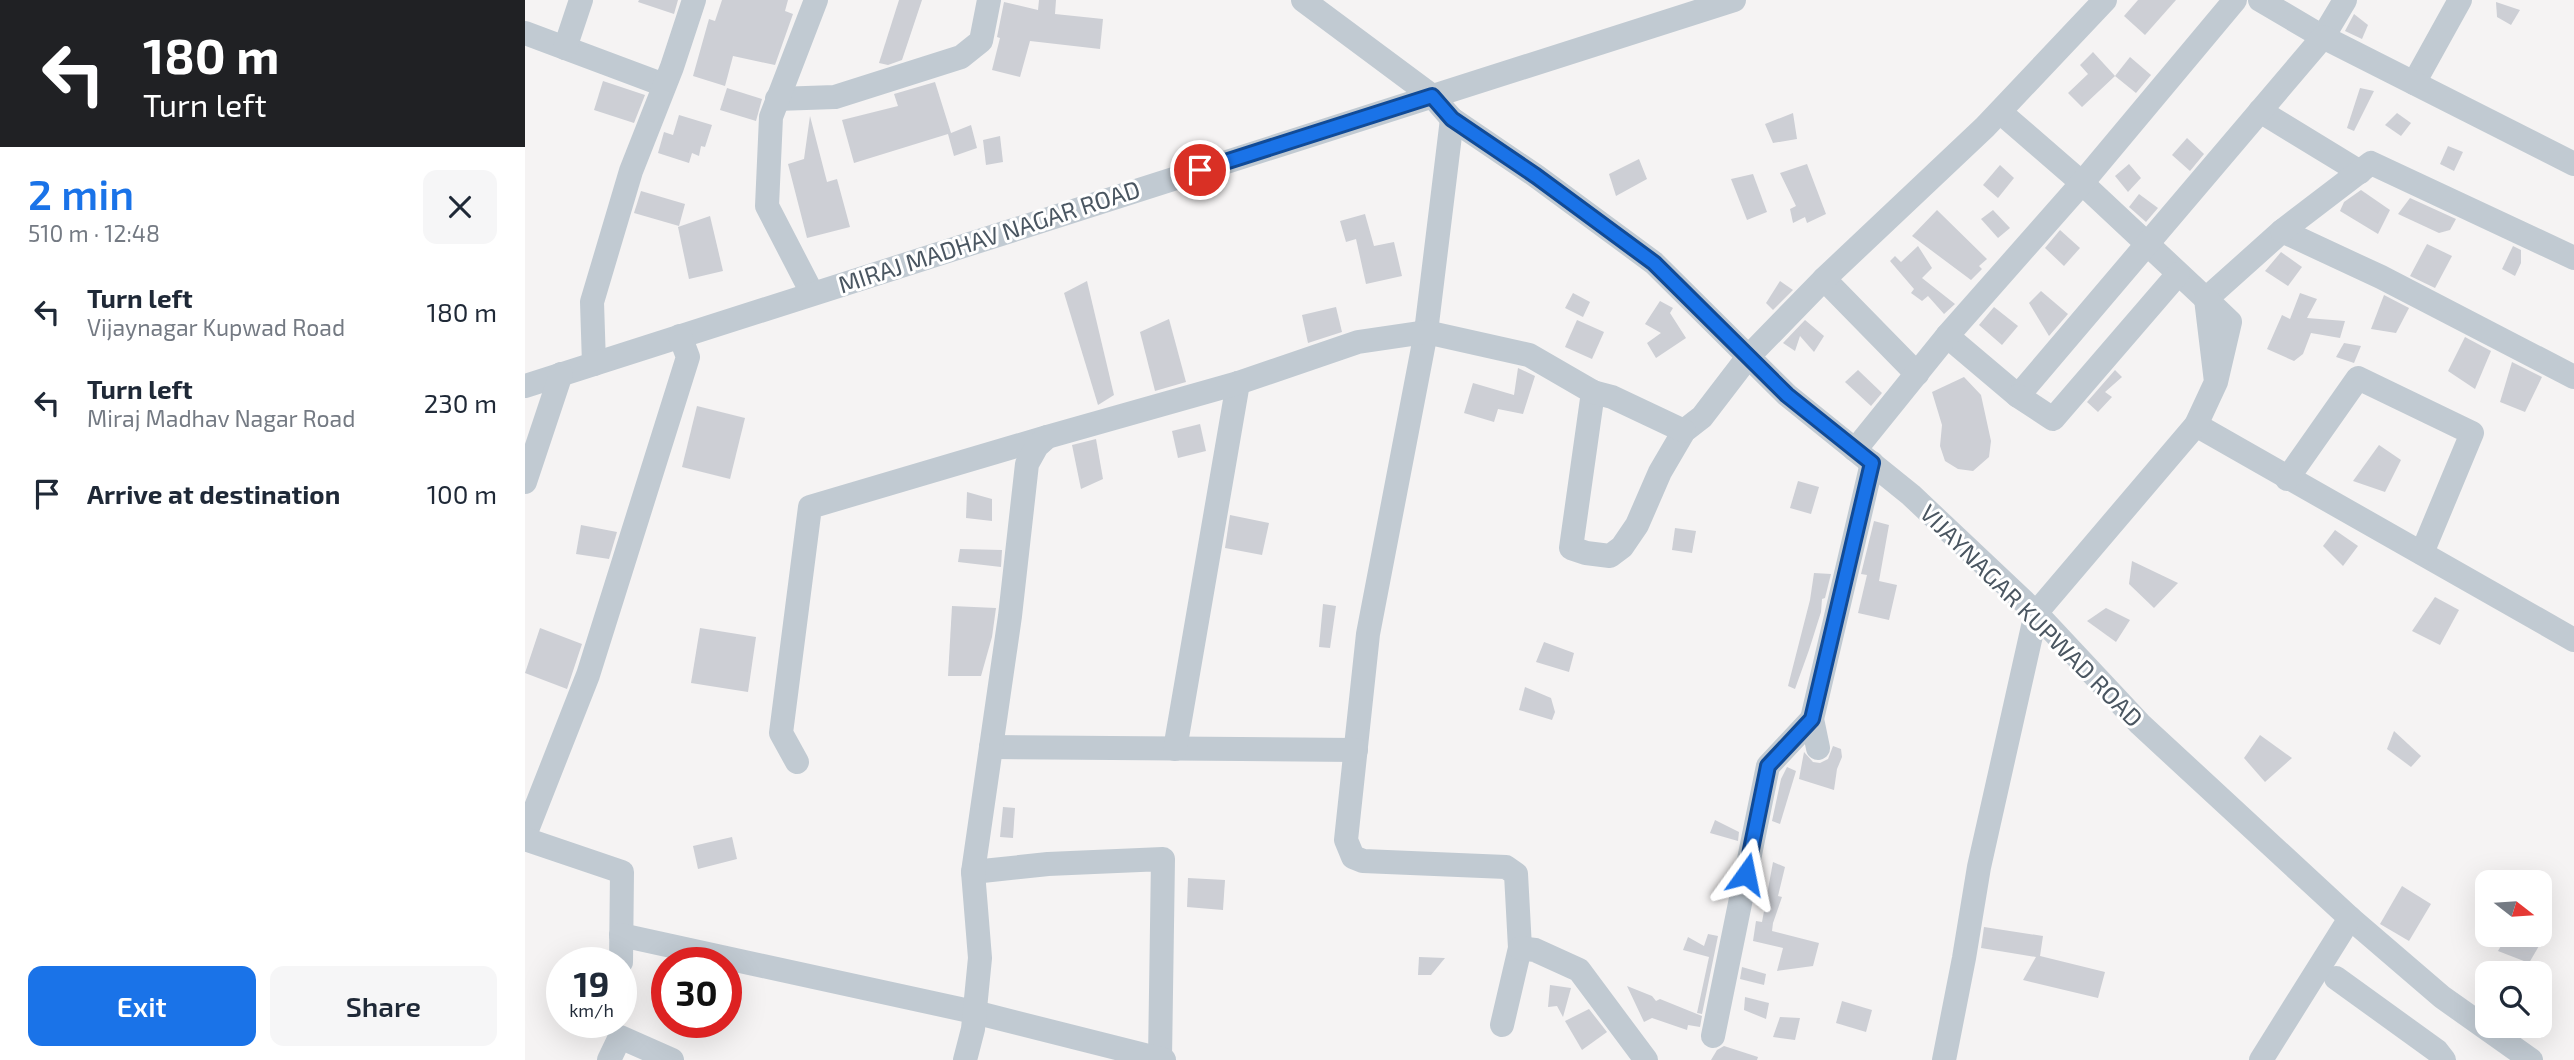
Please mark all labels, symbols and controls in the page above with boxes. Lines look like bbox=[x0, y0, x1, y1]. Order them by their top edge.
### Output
text: 180 m bbox=[143, 25, 279, 84]
icon: left bbox=[28, 28, 119, 119]
text: Turn left bbox=[143, 85, 267, 123]
pin bbox=[1170, 140, 1230, 200]
icon: arrive bbox=[1181, 151, 1219, 189]
text: 2 min bbox=[28, 168, 134, 218]
button: close bbox=[423, 170, 497, 244]
street label: MIRAJ MADHAV NAGAR ROAD bbox=[834, 173, 1144, 299]
text: 510 m · 12:48 bbox=[28, 219, 160, 247]
text: Turn left bbox=[87, 282, 193, 313]
icon: left bbox=[28, 293, 66, 331]
text: 180 m bbox=[427, 296, 497, 327]
text: Vijaynagar Kupwad Road bbox=[87, 313, 345, 341]
text: Turn left bbox=[87, 373, 193, 404]
icon: left bbox=[28, 384, 66, 422]
text: 230 m bbox=[424, 387, 497, 418]
text: Miraj Madhav Nagar Road bbox=[87, 404, 355, 432]
icon: arrive bbox=[28, 475, 66, 513]
text: Arrive at destination bbox=[87, 478, 340, 509]
text: 100 m bbox=[427, 478, 497, 509]
street label: VIJAYNAGAR KUPWAD ROAD bbox=[1915, 498, 2149, 732]
position arrow bbox=[1709, 837, 1783, 911]
north arrow bbox=[2475, 870, 2551, 947]
map controls bbox=[2475, 870, 2552, 1038]
speed limit sign: 30 bbox=[651, 947, 742, 1038]
button: search bbox=[2475, 961, 2552, 1038]
text: 19 bbox=[574, 962, 609, 1004]
button: Exit bbox=[28, 966, 256, 1046]
button: Share bbox=[270, 966, 497, 1046]
text: km/h bbox=[569, 999, 614, 1021]

